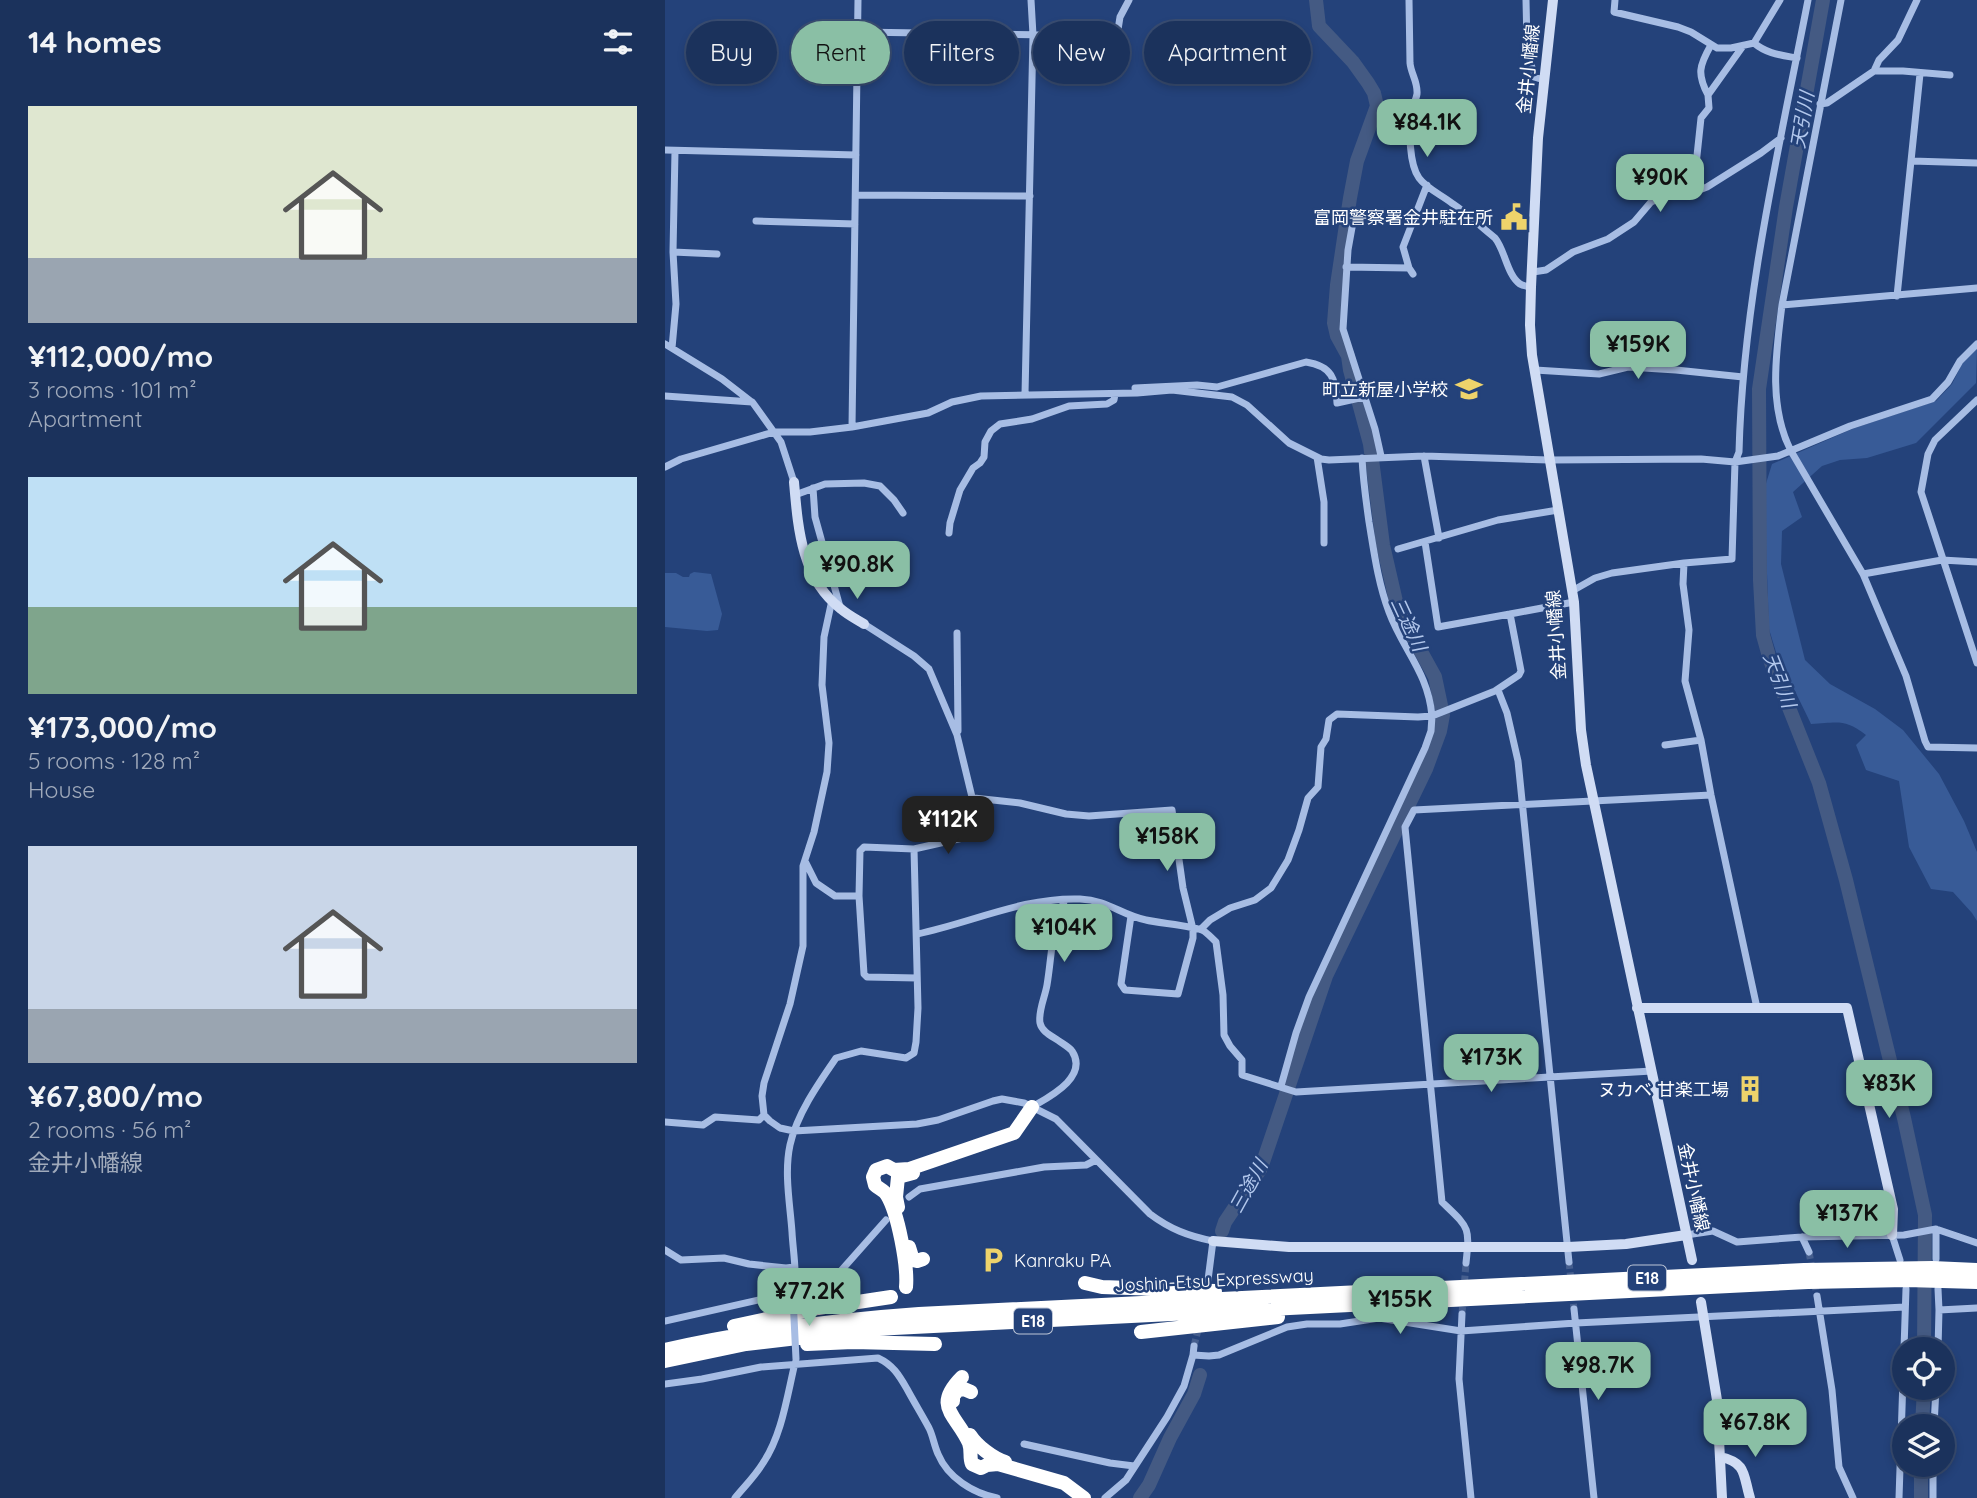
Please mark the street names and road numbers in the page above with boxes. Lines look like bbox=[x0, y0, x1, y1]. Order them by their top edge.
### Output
street label: 金井小幡線 bbox=[1512, 23, 1544, 115]
street label: 金井小幡線 bbox=[1541, 589, 1571, 681]
street label: 金井小幡線 bbox=[1673, 1141, 1715, 1233]
street label: Joshin-Etsu Expressway bbox=[1114, 1263, 1314, 1297]
road number: E18 bbox=[1628, 1266, 1666, 1290]
road number: E18 bbox=[1014, 1308, 1052, 1334]

